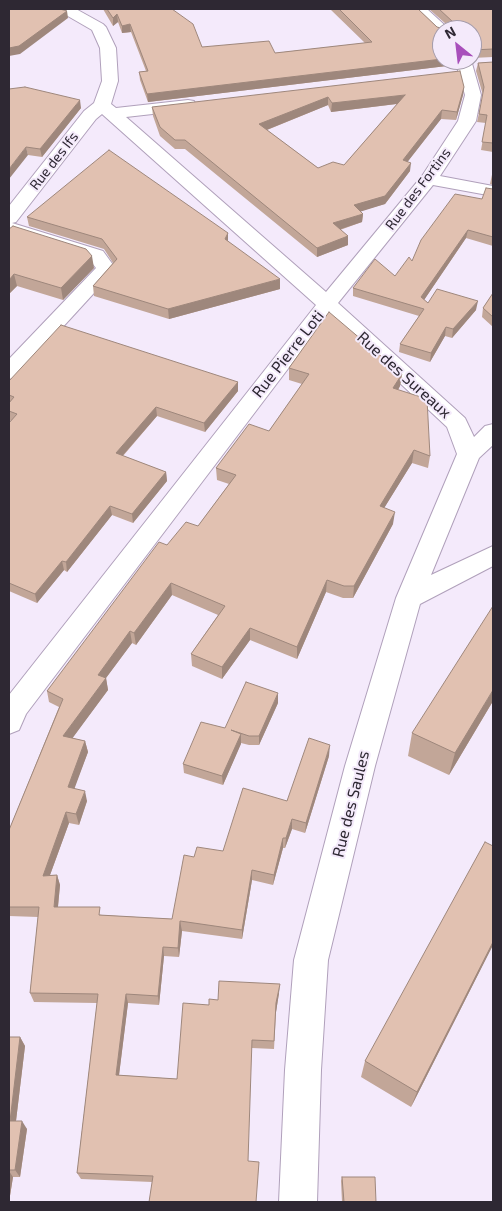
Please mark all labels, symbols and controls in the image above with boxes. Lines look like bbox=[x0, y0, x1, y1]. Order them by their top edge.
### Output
north arrow bbox=[432, 20, 482, 70]
text: N bbox=[441, 22, 459, 42]
street label: Rue des Ifs bbox=[26, 129, 82, 193]
street label: Rue des Fortins bbox=[382, 145, 454, 233]
street label: Rue Pierre Loti bbox=[248, 307, 328, 401]
street label: Rue des Sureaux bbox=[353, 328, 455, 422]
street label: Rue des Saules bbox=[329, 749, 373, 859]

